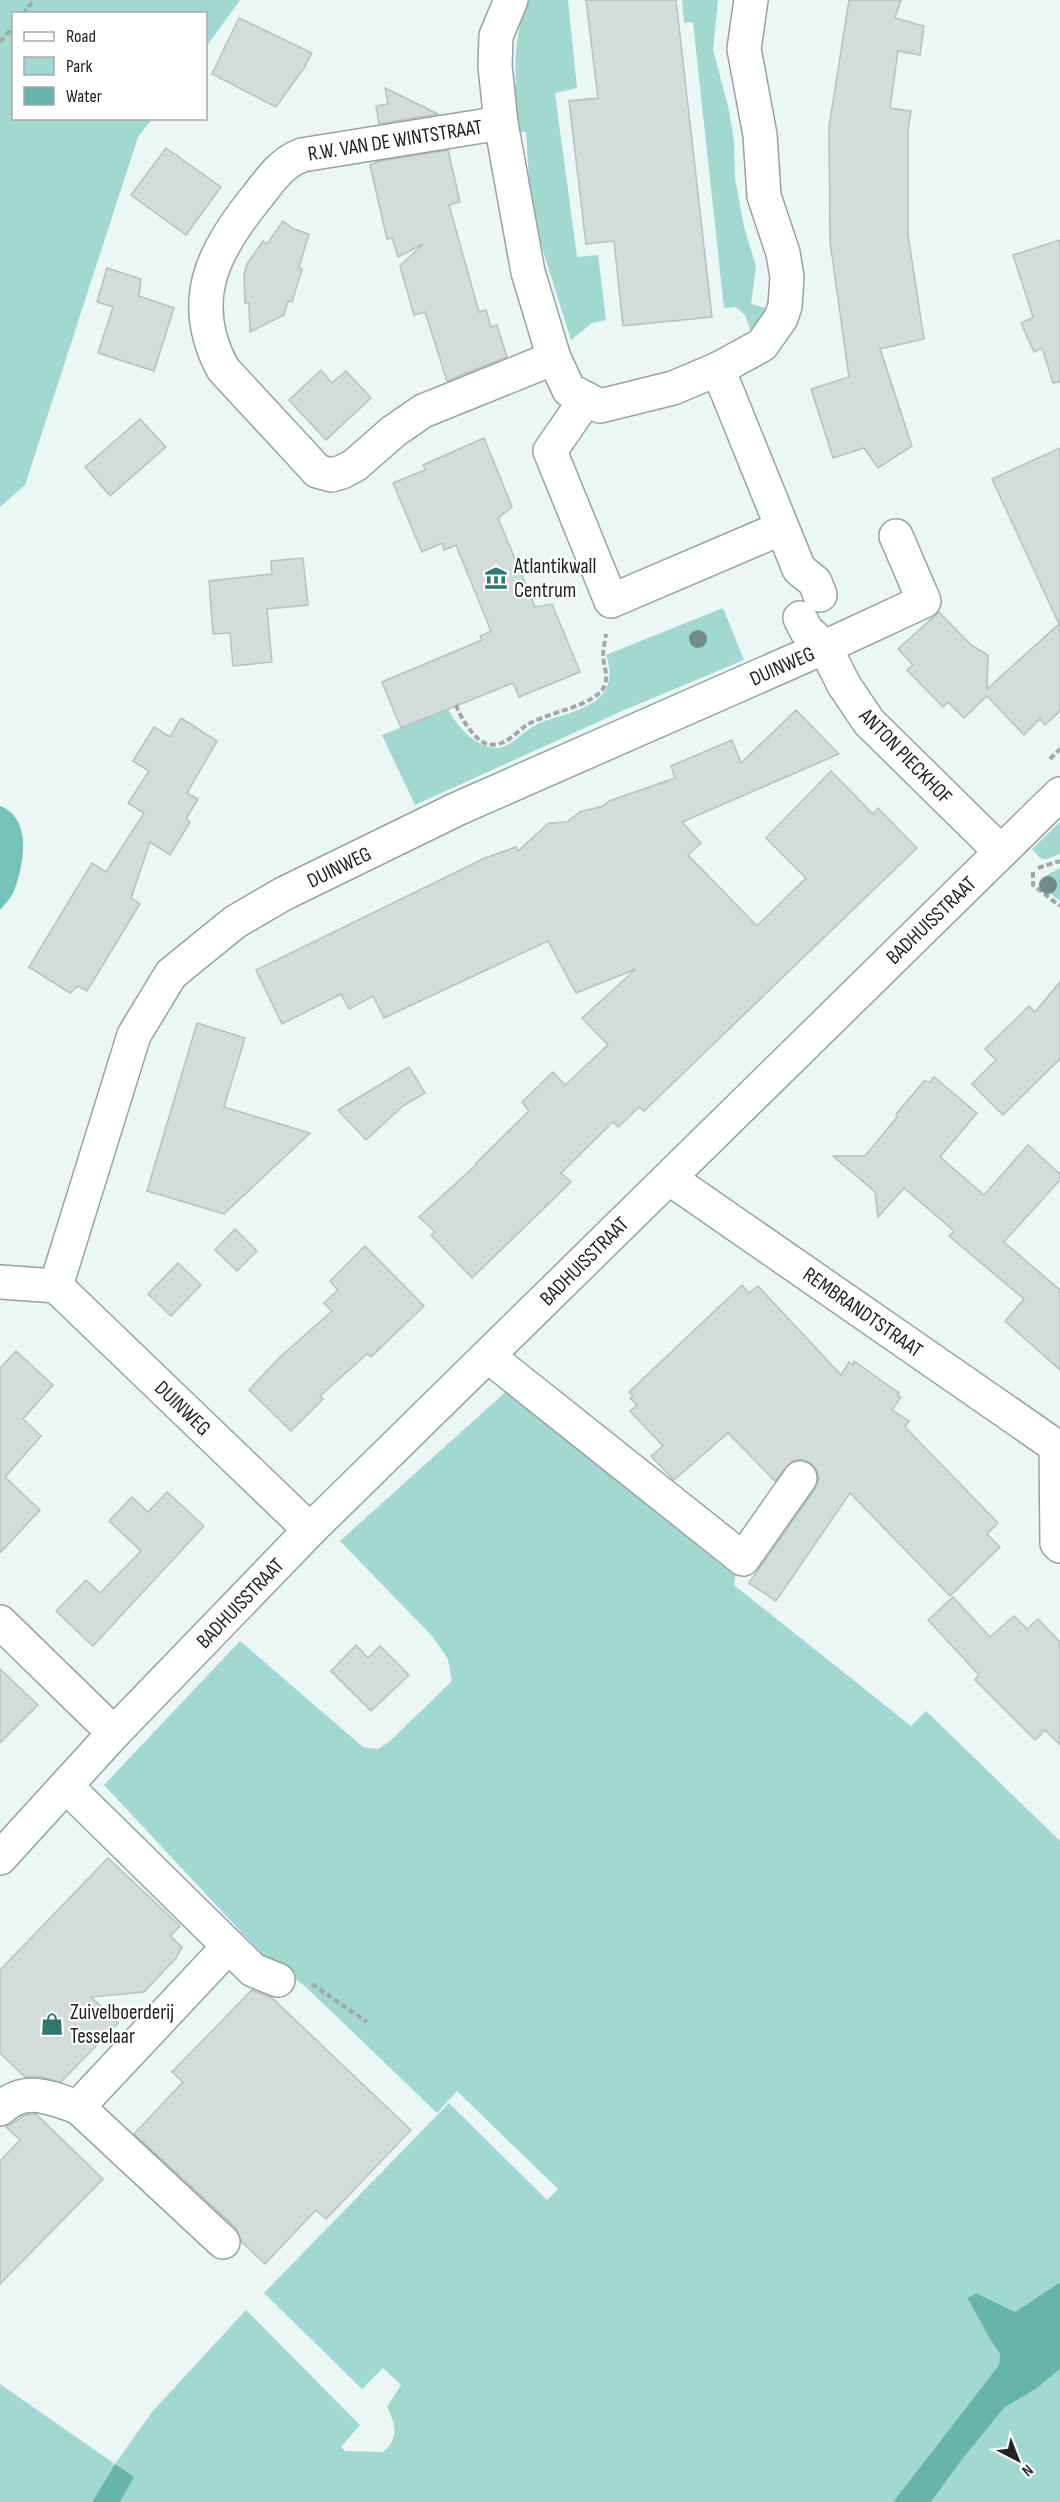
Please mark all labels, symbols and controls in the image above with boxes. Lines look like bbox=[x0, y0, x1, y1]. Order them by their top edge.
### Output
legend bbox=[12, 12, 207, 120]
text: Road bbox=[66, 26, 96, 47]
text: Park bbox=[66, 56, 92, 77]
text: Water bbox=[66, 86, 102, 107]
street label: R.W. VAN DE WINTSTRAAT bbox=[306, 114, 485, 167]
place label: Atlantikwall Centrum bbox=[513, 554, 596, 603]
museum icon: Atlantikwall Centrum bbox=[483, 565, 509, 591]
street label: DUINWEG bbox=[746, 641, 818, 692]
street label: ANTON PIECKHOF bbox=[853, 703, 957, 809]
street label: DUINWEG bbox=[303, 841, 375, 894]
street label: BADHUISSTRAAT bbox=[881, 871, 982, 969]
street label: BADHUISSTRAAT bbox=[535, 1211, 634, 1311]
street label: REMBRANDTSTRAAT bbox=[798, 1262, 928, 1363]
street label: DUINWEG bbox=[149, 1376, 216, 1441]
street label: BADHUISSTRAAT bbox=[191, 1553, 290, 1654]
place label: Zuivelboerderij Tesselaar bbox=[70, 2000, 174, 2049]
shop icon: Zuivelboerderij Tesselaar bbox=[39, 2011, 65, 2037]
north arrow bbox=[988, 2430, 1048, 2490]
text: N bbox=[1018, 2460, 1037, 2480]

